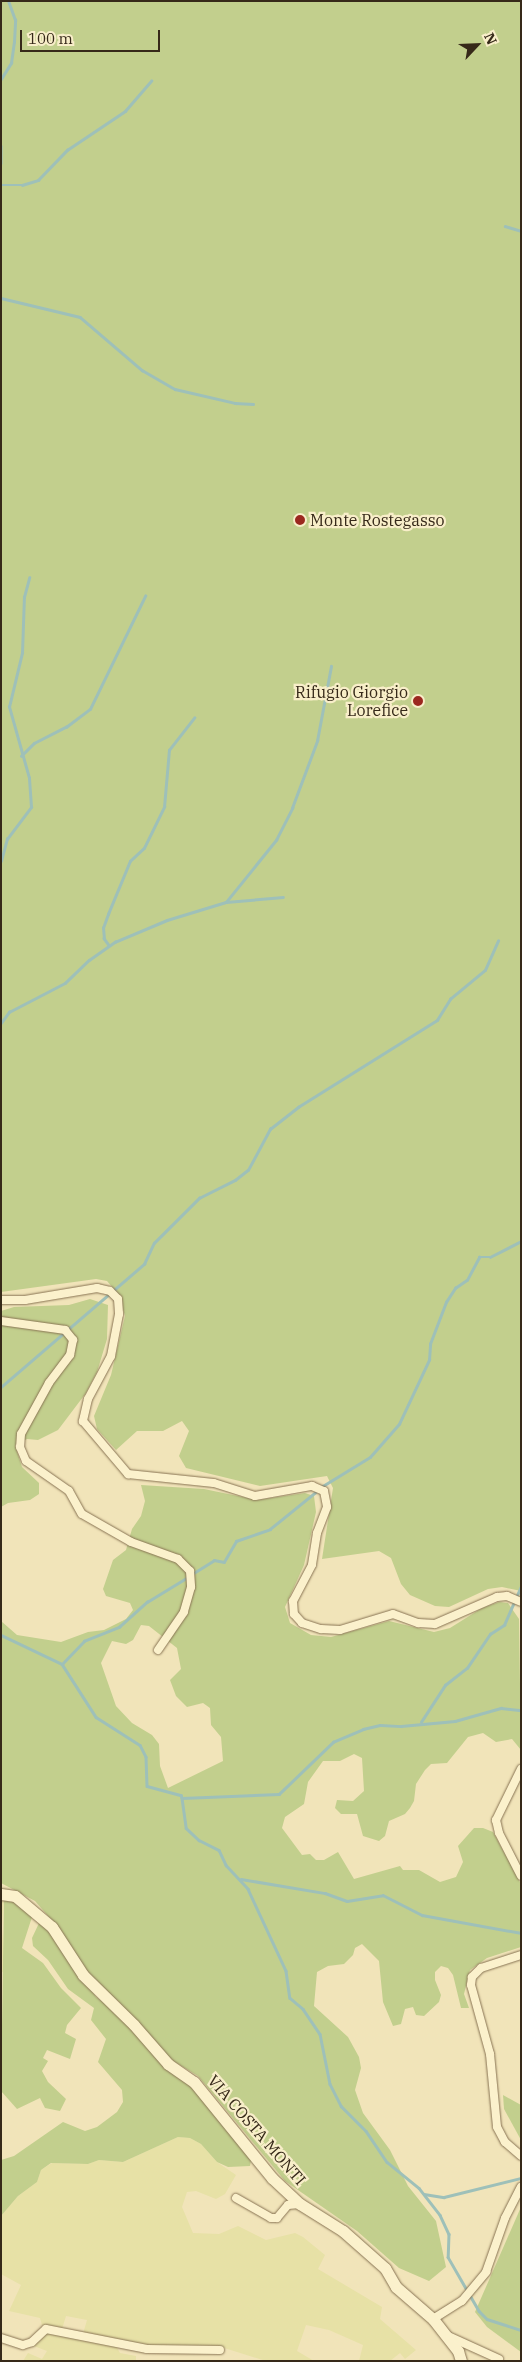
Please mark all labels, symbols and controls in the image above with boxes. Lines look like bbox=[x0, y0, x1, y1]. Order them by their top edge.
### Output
scale bar bbox=[22, 20, 162, 52]
north arrow bbox=[452, 20, 502, 70]
text: 100 m bbox=[28, 29, 73, 48]
text: N bbox=[480, 30, 501, 47]
place label: Monte Rostegasso bbox=[310, 510, 445, 530]
marker: Monte Rostegasso bbox=[294, 514, 306, 526]
place label: Rifugio Giorgio Lorefice bbox=[295, 682, 408, 720]
marker: Rifugio Giorgio Lorefice bbox=[412, 695, 424, 707]
street label: VIA COSTA MONTI bbox=[204, 2071, 310, 2189]

